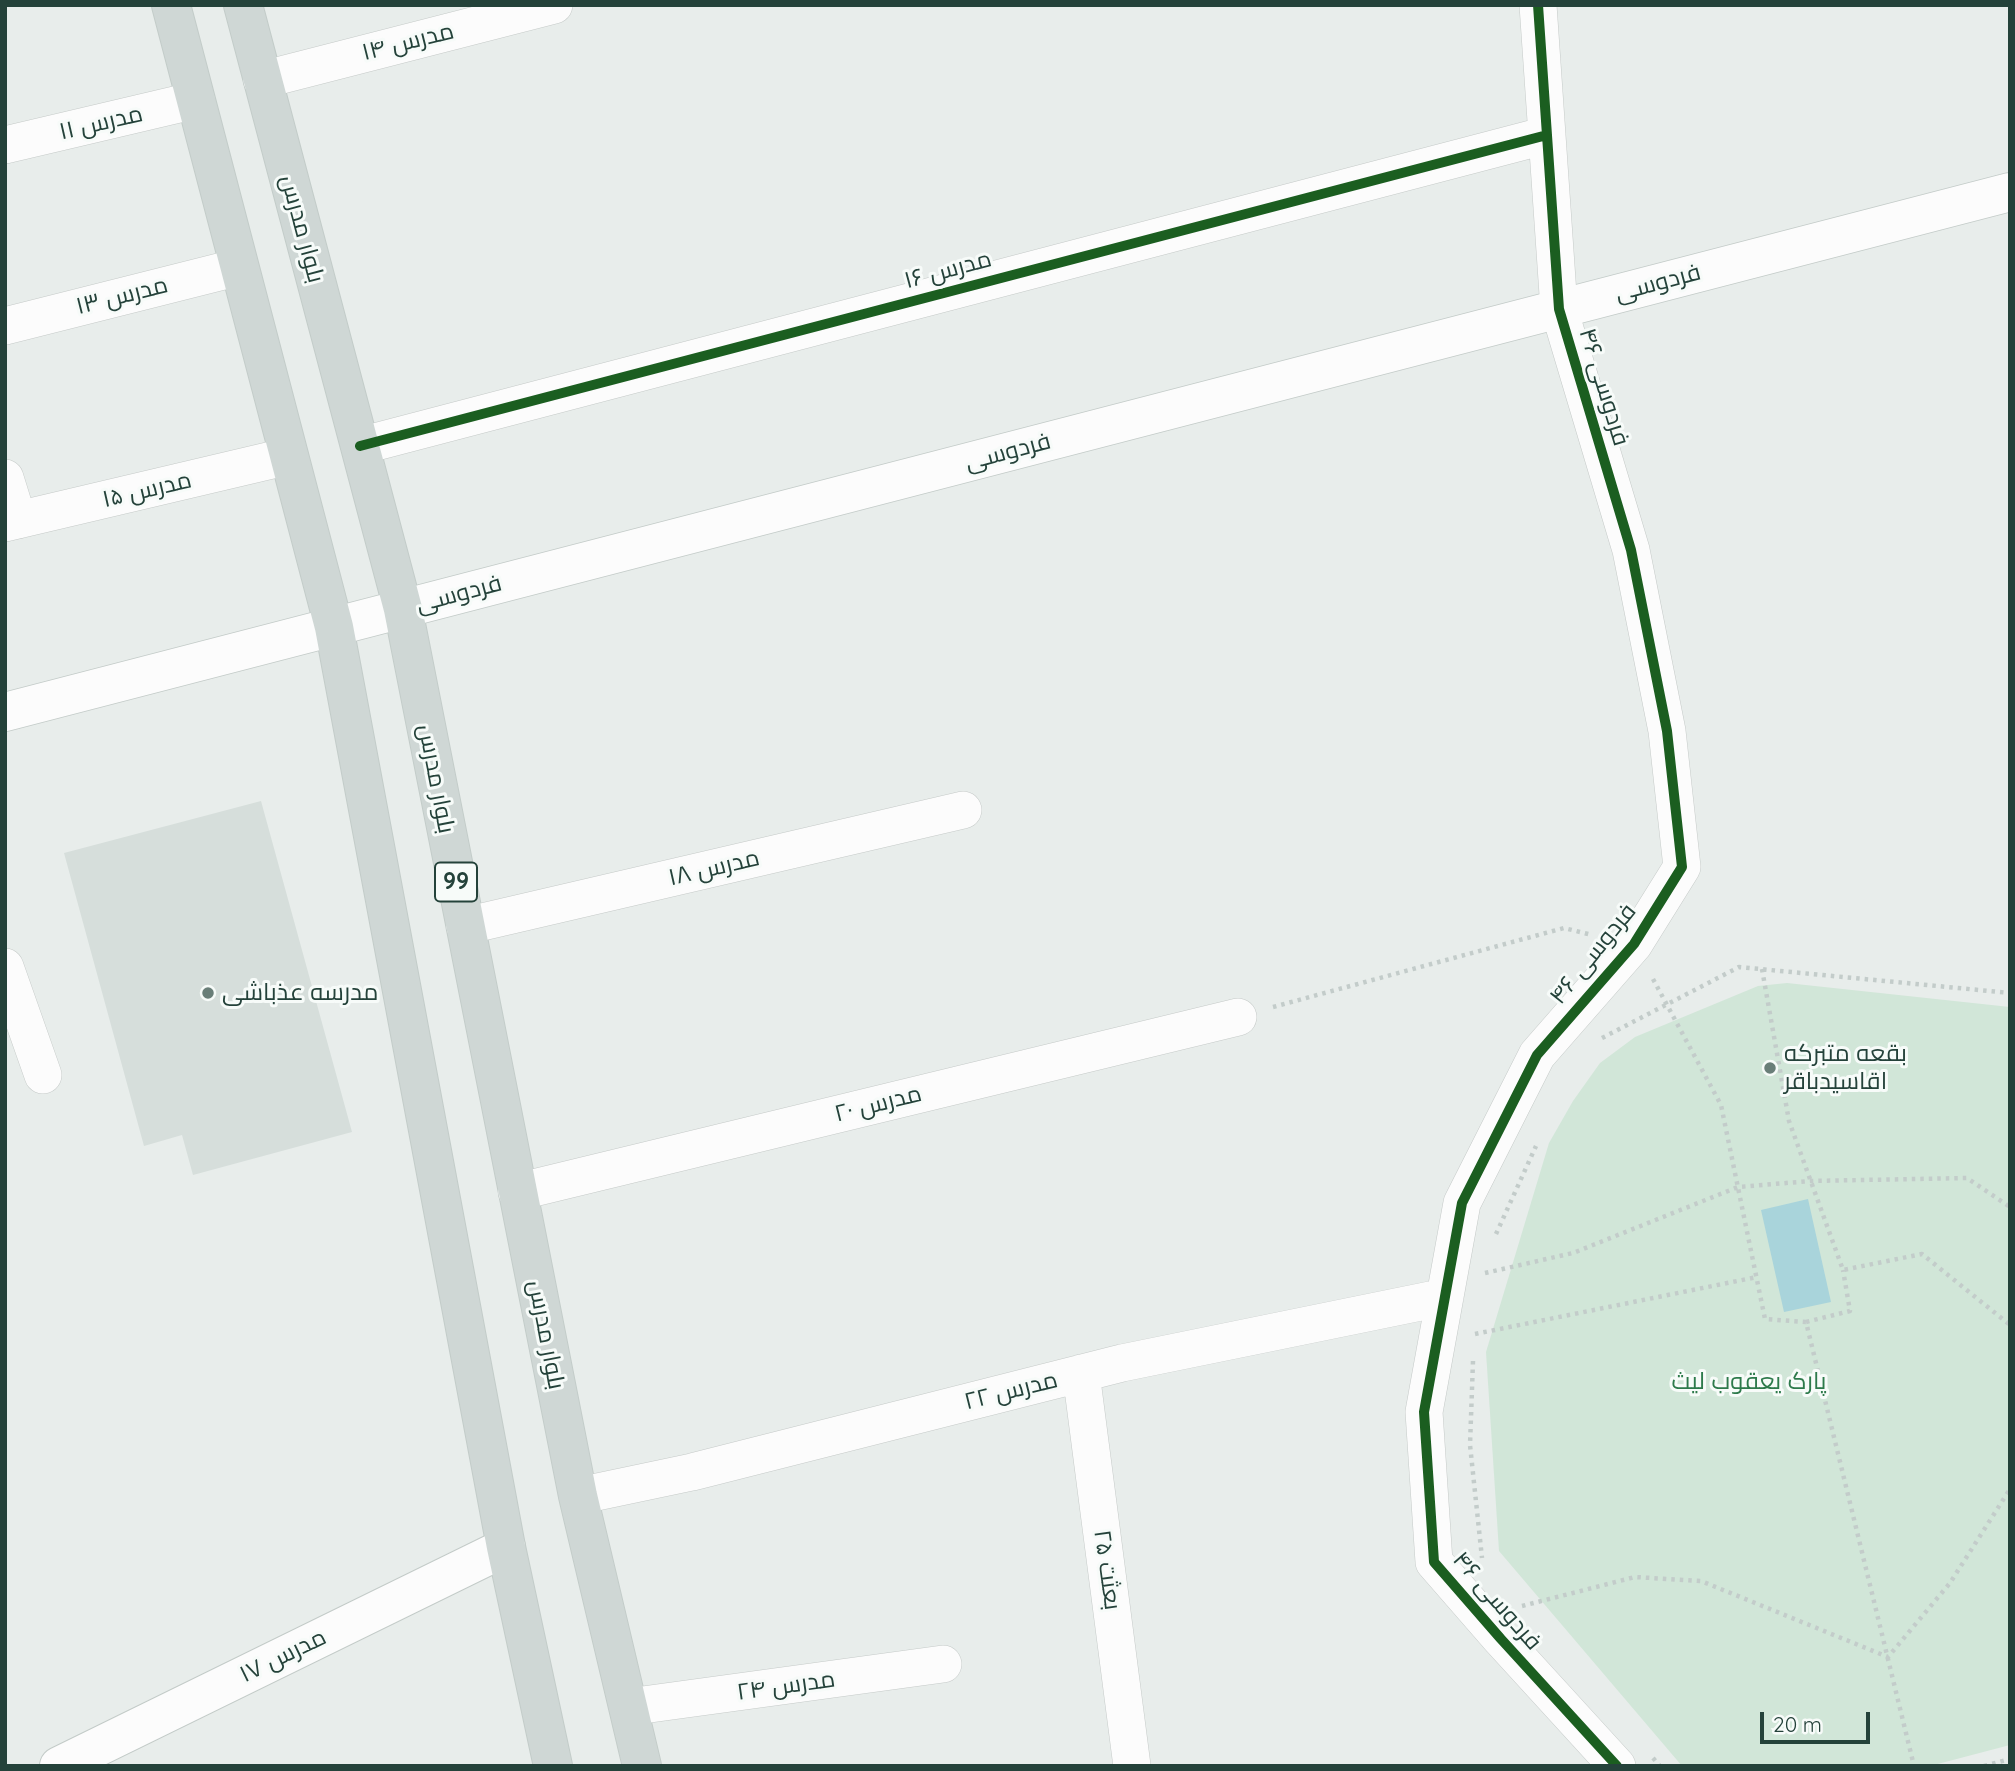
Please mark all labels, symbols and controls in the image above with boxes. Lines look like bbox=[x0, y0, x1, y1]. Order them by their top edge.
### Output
street label: مدرس ۱۴ bbox=[359, 17, 457, 67]
street label: مدرس ۱۱ bbox=[56, 99, 146, 147]
street label: بلوار مدرس bbox=[274, 172, 330, 286]
street label: مدرس ۱۶ bbox=[901, 245, 995, 295]
street label: فردوسی bbox=[1612, 258, 1704, 308]
street label: مدرس ۱۳ bbox=[73, 271, 171, 321]
street label: فردوسی ۴۶ bbox=[1572, 325, 1636, 449]
street label: فردوسی bbox=[962, 427, 1054, 477]
street label: مدرس ۱۵ bbox=[100, 466, 194, 514]
street label: فردوسی bbox=[413, 569, 505, 619]
street label: بلوار مدرس bbox=[411, 722, 461, 836]
street label: مدرس ۱۸ bbox=[666, 844, 762, 892]
road number: 99 bbox=[435, 862, 477, 902]
street label: فردوسی ۴۶ bbox=[1544, 898, 1642, 1010]
place label: مدرسه عذباشی bbox=[222, 979, 378, 1007]
marker: مدرسه عذباشی bbox=[200, 985, 216, 1001]
place label: بقعه متبرکه اقاسیدباقر bbox=[1784, 1040, 1907, 1096]
marker: بقعه متبرکه اقاسیدباقر bbox=[1762, 1060, 1778, 1076]
street label: مدرس ۲۰ bbox=[831, 1079, 925, 1129]
street label: بلوار مدرس bbox=[521, 1278, 571, 1392]
street label: مدرس ۲۲ bbox=[961, 1365, 1061, 1417]
park label: پارک یعقوب لیث bbox=[1672, 1368, 1826, 1396]
street label: بعثت ۲۵ bbox=[1087, 1528, 1127, 1612]
street label: فردوسی ۴۶ bbox=[1446, 1546, 1548, 1656]
street label: مدرس ۱۷ bbox=[235, 1623, 331, 1689]
street label: مدرس ۲۴ bbox=[735, 1665, 837, 1707]
scale bar bbox=[1763, 1698, 1873, 1742]
text: 20 m bbox=[1773, 1711, 1822, 1737]

